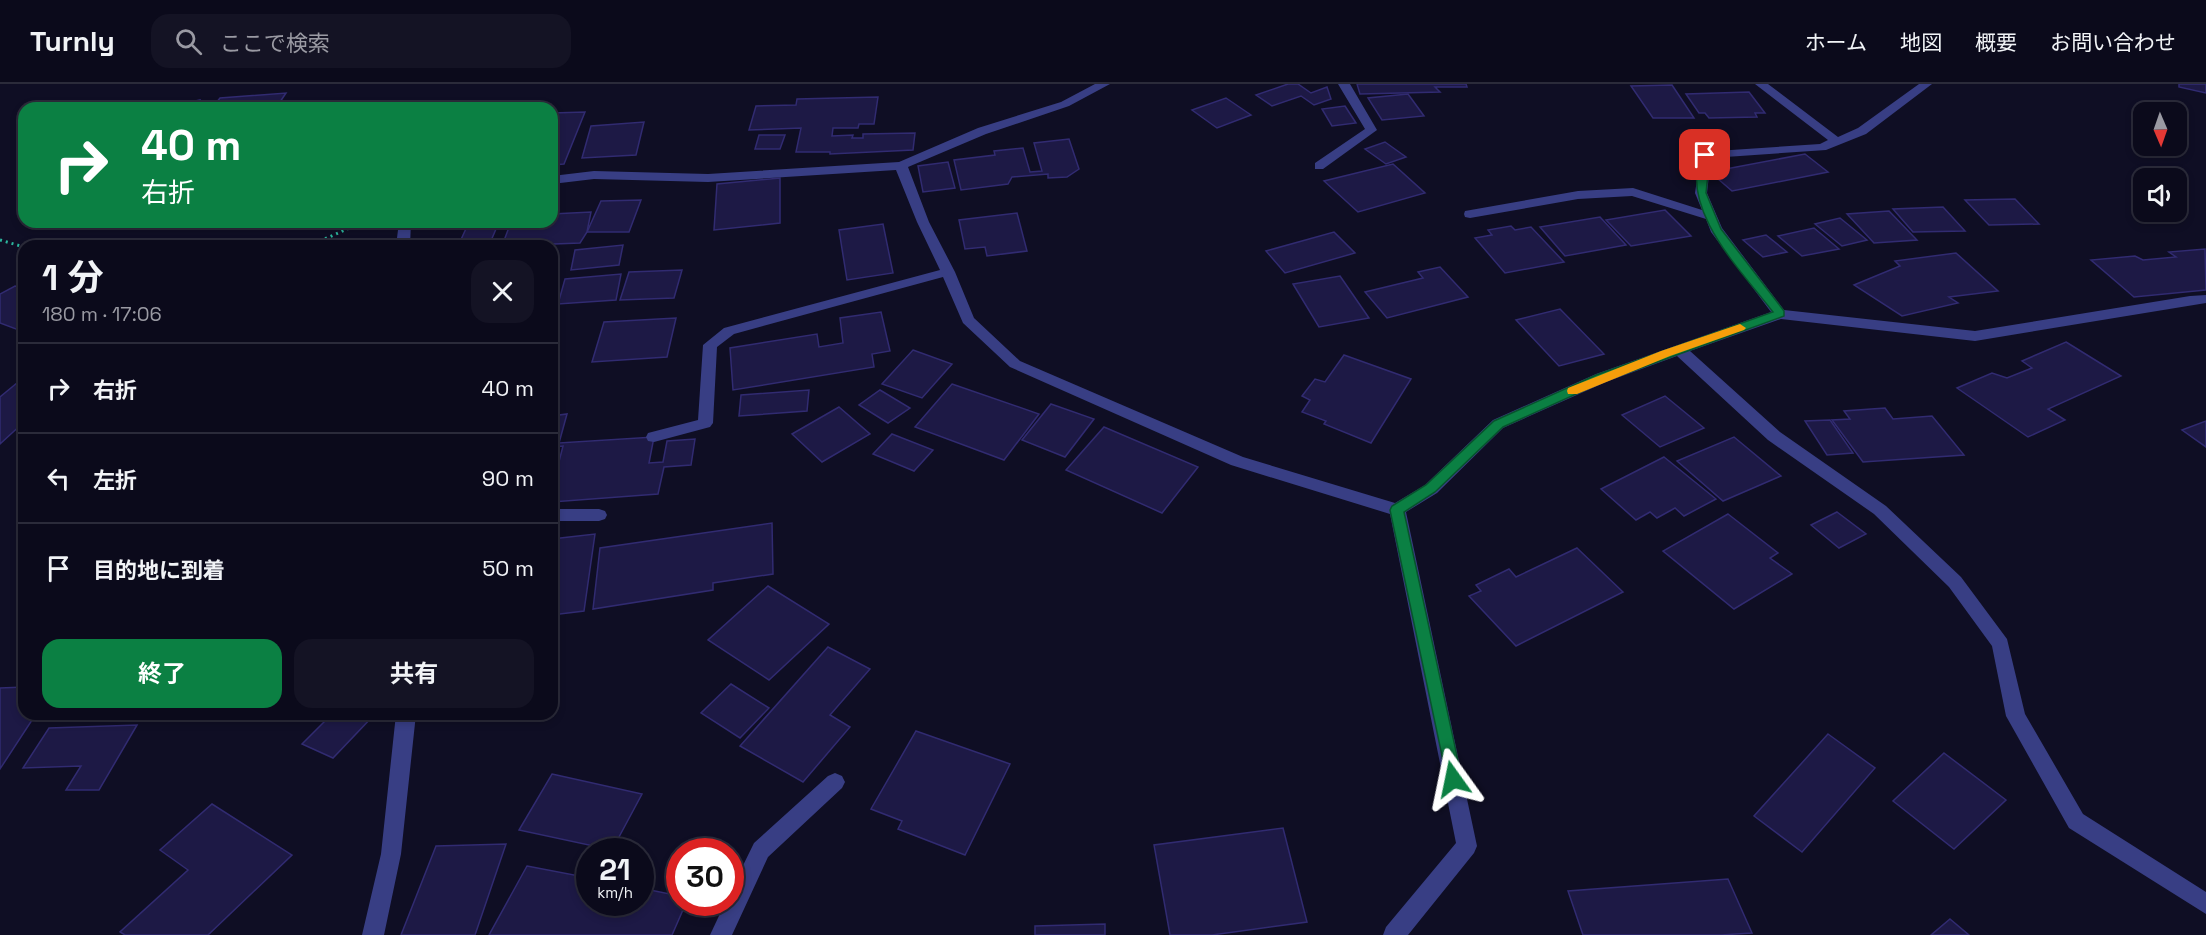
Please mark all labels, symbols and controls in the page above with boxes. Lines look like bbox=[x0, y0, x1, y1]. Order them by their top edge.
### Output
search box bbox=[151, 14, 571, 68]
text: Turnly bbox=[30, 23, 115, 59]
icon: search bbox=[172, 25, 205, 58]
text: ここで検索 bbox=[220, 29, 330, 57]
text: ホーム bbox=[1805, 29, 1867, 56]
text: 地図 bbox=[1900, 29, 1942, 56]
text: 概要 bbox=[1975, 29, 2017, 56]
text: お問い合わせ bbox=[2050, 29, 2176, 56]
north arrow bbox=[2133, 102, 2187, 156]
map controls bbox=[2133, 102, 2187, 222]
text: 40 m bbox=[141, 119, 241, 172]
icon: right bbox=[42, 126, 120, 204]
pin bbox=[1679, 129, 1730, 180]
icon: arrive bbox=[1688, 138, 1721, 171]
button: sound bbox=[2133, 168, 2187, 222]
text: 右折 bbox=[141, 175, 195, 210]
text: 1 分 bbox=[42, 255, 103, 301]
button: close bbox=[471, 260, 534, 323]
text: 180 m · 17:06 bbox=[42, 301, 162, 327]
icon: right bbox=[42, 372, 75, 405]
text: 40 m bbox=[482, 374, 534, 402]
text: 右折 bbox=[93, 376, 137, 404]
icon: left bbox=[42, 462, 75, 495]
text: 90 m bbox=[482, 464, 534, 492]
text: 左折 bbox=[93, 466, 137, 494]
icon: arrive bbox=[42, 552, 75, 585]
text: 50 m bbox=[482, 554, 534, 582]
text: 目的地に到着 bbox=[93, 556, 225, 584]
button: 終了 bbox=[42, 639, 282, 708]
button: 共有 bbox=[294, 639, 534, 708]
position arrow bbox=[1421, 747, 1485, 811]
speed limit sign: 30 bbox=[666, 838, 744, 916]
text: 21 bbox=[599, 850, 631, 889]
text: km/h bbox=[597, 883, 633, 902]

